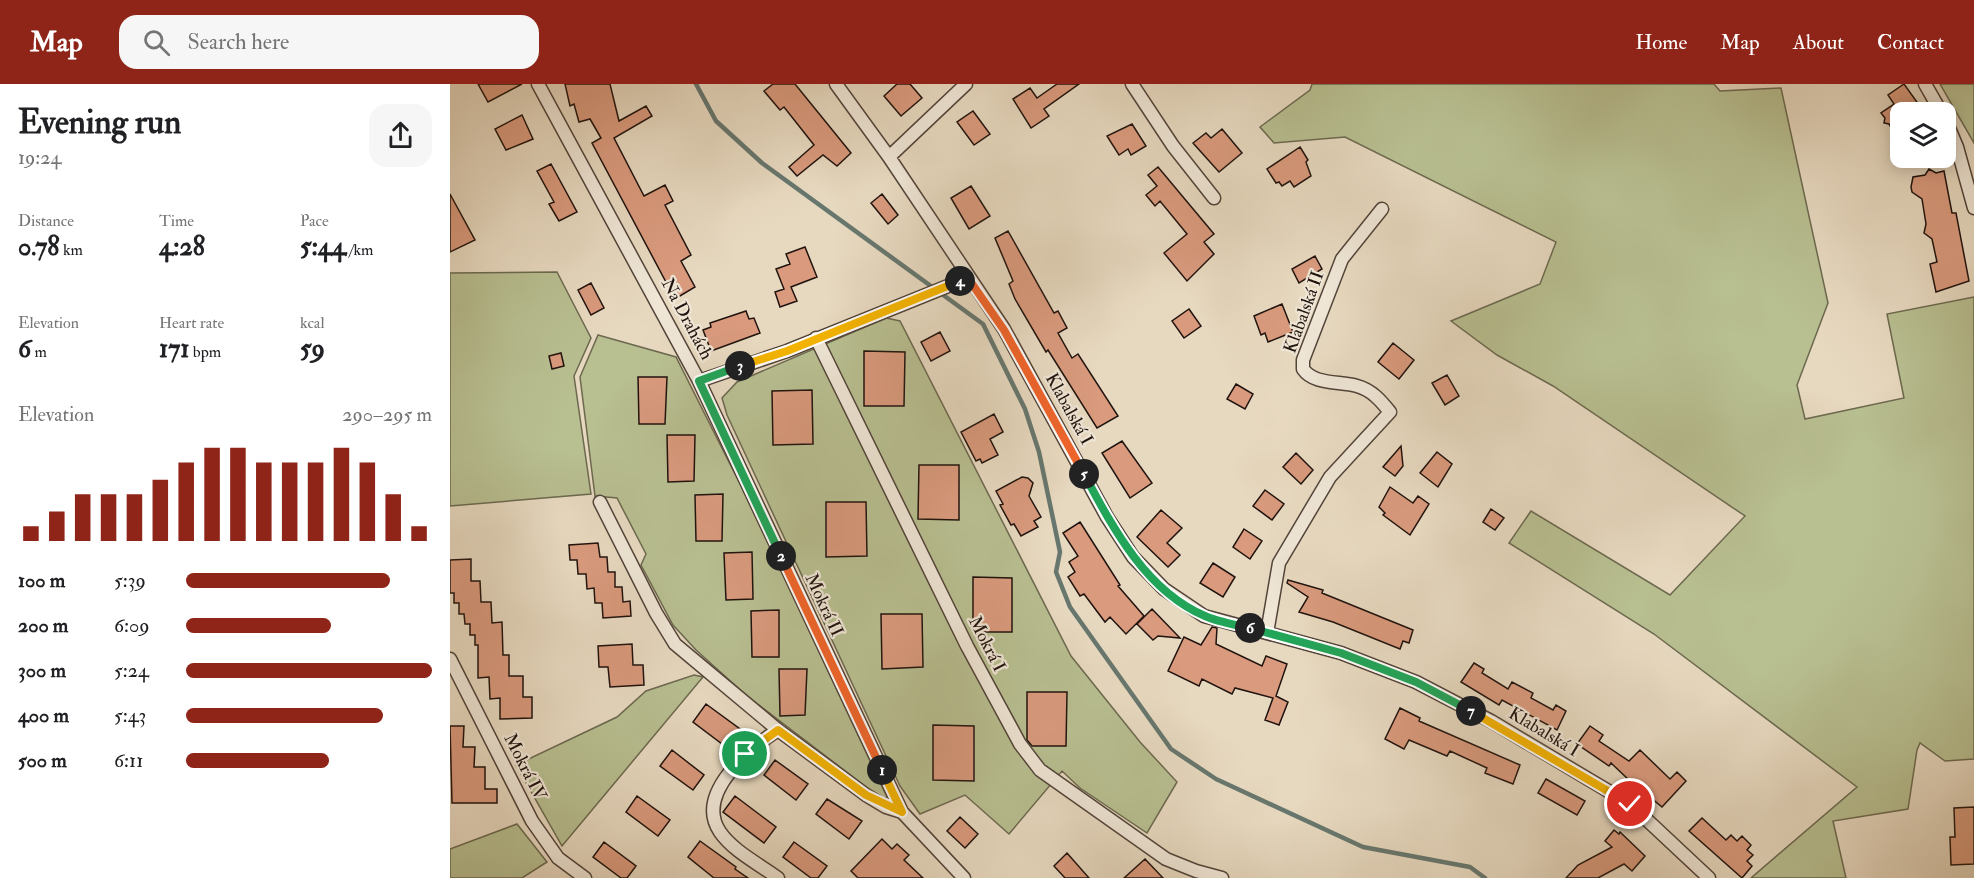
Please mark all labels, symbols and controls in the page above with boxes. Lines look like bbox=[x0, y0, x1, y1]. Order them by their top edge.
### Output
search box bbox=[119, 15, 539, 69]
text: Map bbox=[30, 25, 83, 60]
icon: search bbox=[140, 26, 173, 59]
text: Search here bbox=[188, 28, 289, 56]
text: Home bbox=[1635, 29, 1687, 56]
text: Map bbox=[1720, 29, 1760, 56]
text: About bbox=[1793, 29, 1844, 56]
text: Contact bbox=[1877, 29, 1944, 56]
text: Evening run bbox=[18, 102, 181, 143]
map controls bbox=[1890, 102, 1956, 168]
button: layers bbox=[1890, 102, 1956, 168]
button: share bbox=[369, 104, 432, 167]
text: 19:24 bbox=[18, 145, 61, 170]
text: Distance bbox=[18, 211, 74, 231]
text: Time bbox=[159, 211, 194, 231]
text: Pace bbox=[300, 211, 329, 231]
text: 0.78 bbox=[18, 231, 60, 263]
text: 4:28 bbox=[159, 231, 205, 263]
text: 5:44 bbox=[300, 231, 346, 263]
text: km bbox=[60, 240, 83, 260]
text: /km bbox=[346, 240, 373, 260]
pin: 4 bbox=[945, 266, 975, 296]
street label: Klabalská II bbox=[1279, 268, 1329, 356]
text: 4 bbox=[956, 271, 964, 291]
street label: Na Drahách bbox=[656, 274, 718, 364]
text: Elevation bbox=[18, 313, 79, 333]
text: Heart rate bbox=[159, 313, 224, 333]
text: kcal bbox=[300, 313, 325, 333]
text: 6 bbox=[18, 333, 31, 365]
text: 171 bbox=[159, 333, 190, 365]
text: 59 bbox=[300, 333, 325, 365]
text: m bbox=[31, 342, 47, 362]
text: bpm bbox=[190, 342, 221, 362]
pin: 3 bbox=[725, 351, 755, 381]
text: 3 bbox=[737, 356, 743, 376]
street label: Klabalská I bbox=[1040, 369, 1098, 449]
text: Elevation bbox=[18, 402, 94, 427]
text: 290–295 m bbox=[342, 402, 432, 427]
pin: 5 bbox=[1069, 459, 1099, 489]
text: 5 bbox=[1080, 464, 1088, 484]
pin: 2 bbox=[766, 541, 796, 571]
text: 2 bbox=[777, 546, 785, 566]
text: 100 m bbox=[18, 568, 65, 593]
text: 5:39 bbox=[114, 568, 146, 593]
street label: Mokrá II bbox=[799, 570, 849, 640]
street label: Mokrá I bbox=[963, 612, 1011, 676]
text: 200 m bbox=[18, 613, 68, 638]
text: 6:09 bbox=[114, 613, 150, 638]
pin: 6 bbox=[1235, 613, 1265, 643]
text: 6 bbox=[1246, 618, 1254, 638]
text: 300 m bbox=[18, 658, 66, 683]
text: 5:24 bbox=[114, 658, 149, 683]
pin: 7 bbox=[1456, 696, 1486, 726]
text: 7 bbox=[1467, 701, 1475, 721]
street label: Klabalská I bbox=[1504, 702, 1584, 762]
text: 400 m bbox=[18, 703, 69, 728]
text: 5:43 bbox=[114, 703, 146, 728]
pin bbox=[719, 728, 770, 779]
street label: Mokrá IV bbox=[498, 730, 552, 806]
icon: arrive bbox=[728, 737, 761, 770]
text: 500 m bbox=[18, 748, 67, 773]
text: 6:11 bbox=[114, 748, 143, 773]
pin: 1 bbox=[867, 755, 897, 785]
text: 1 bbox=[879, 760, 885, 780]
pin bbox=[1604, 778, 1655, 829]
icon: check bbox=[1613, 787, 1646, 820]

